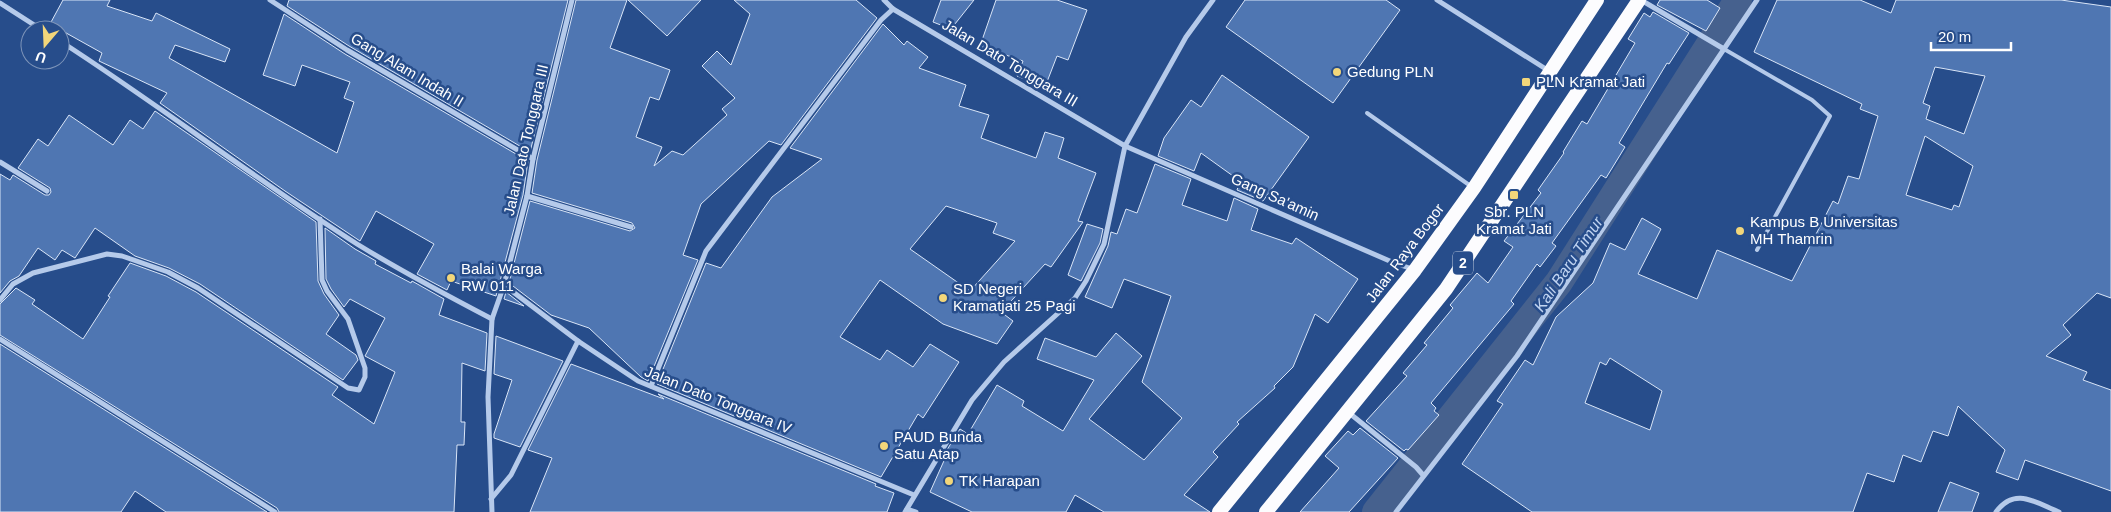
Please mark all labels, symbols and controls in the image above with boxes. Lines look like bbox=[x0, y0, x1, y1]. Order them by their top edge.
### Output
street label: Jalan Dato Tonggara III bbox=[940, 15, 1081, 110]
north arrow bbox=[20, 20, 70, 70]
scale bar bbox=[1931, 20, 2011, 52]
text: 20 m bbox=[1938, 28, 1971, 45]
street label: Gang Alam Indah II bbox=[348, 29, 467, 110]
text: U bbox=[33, 48, 48, 67]
street label: Jalan Dato Tonggara III bbox=[500, 63, 551, 217]
place label: Gedung PLN bbox=[1347, 63, 1434, 80]
marker: Gedung PLN bbox=[1331, 66, 1343, 78]
place label: PLN Kramat Jati bbox=[1536, 73, 1645, 90]
marker: PLN Kramat Jati bbox=[1520, 76, 1532, 88]
street label: Gang Sa'amin bbox=[1229, 170, 1322, 224]
marker: Sbr. PLN Kramat Jati bbox=[1508, 189, 1520, 201]
street label: Jalan Raya Bogor bbox=[1362, 200, 1447, 305]
place label: Sbr. PLN Kramat Jati bbox=[1476, 203, 1552, 237]
water label: Kali Baru Timur bbox=[1531, 213, 1607, 315]
place label: Kampus B Universitas MH Thamrin bbox=[1750, 213, 1898, 247]
marker: Kampus B Universitas MH Thamrin bbox=[1734, 225, 1746, 237]
road number: 2 bbox=[1453, 252, 1473, 274]
place label: Balai Warga RW 011 bbox=[461, 260, 543, 294]
marker: Balai Warga RW 011 bbox=[445, 272, 457, 284]
place label: SD Negeri Kramatjati 25 Pagi bbox=[953, 280, 1076, 314]
marker: SD Negeri Kramatjati 25 Pagi bbox=[937, 292, 949, 304]
street label: Jalan Dato Tonggara IV bbox=[642, 362, 794, 437]
place label: PAUD Bunda Satu Atap bbox=[894, 428, 983, 462]
marker: PAUD Bunda Satu Atap bbox=[878, 440, 890, 452]
place label: TK Harapan bbox=[959, 472, 1040, 489]
marker: TK Harapan bbox=[943, 475, 955, 487]

